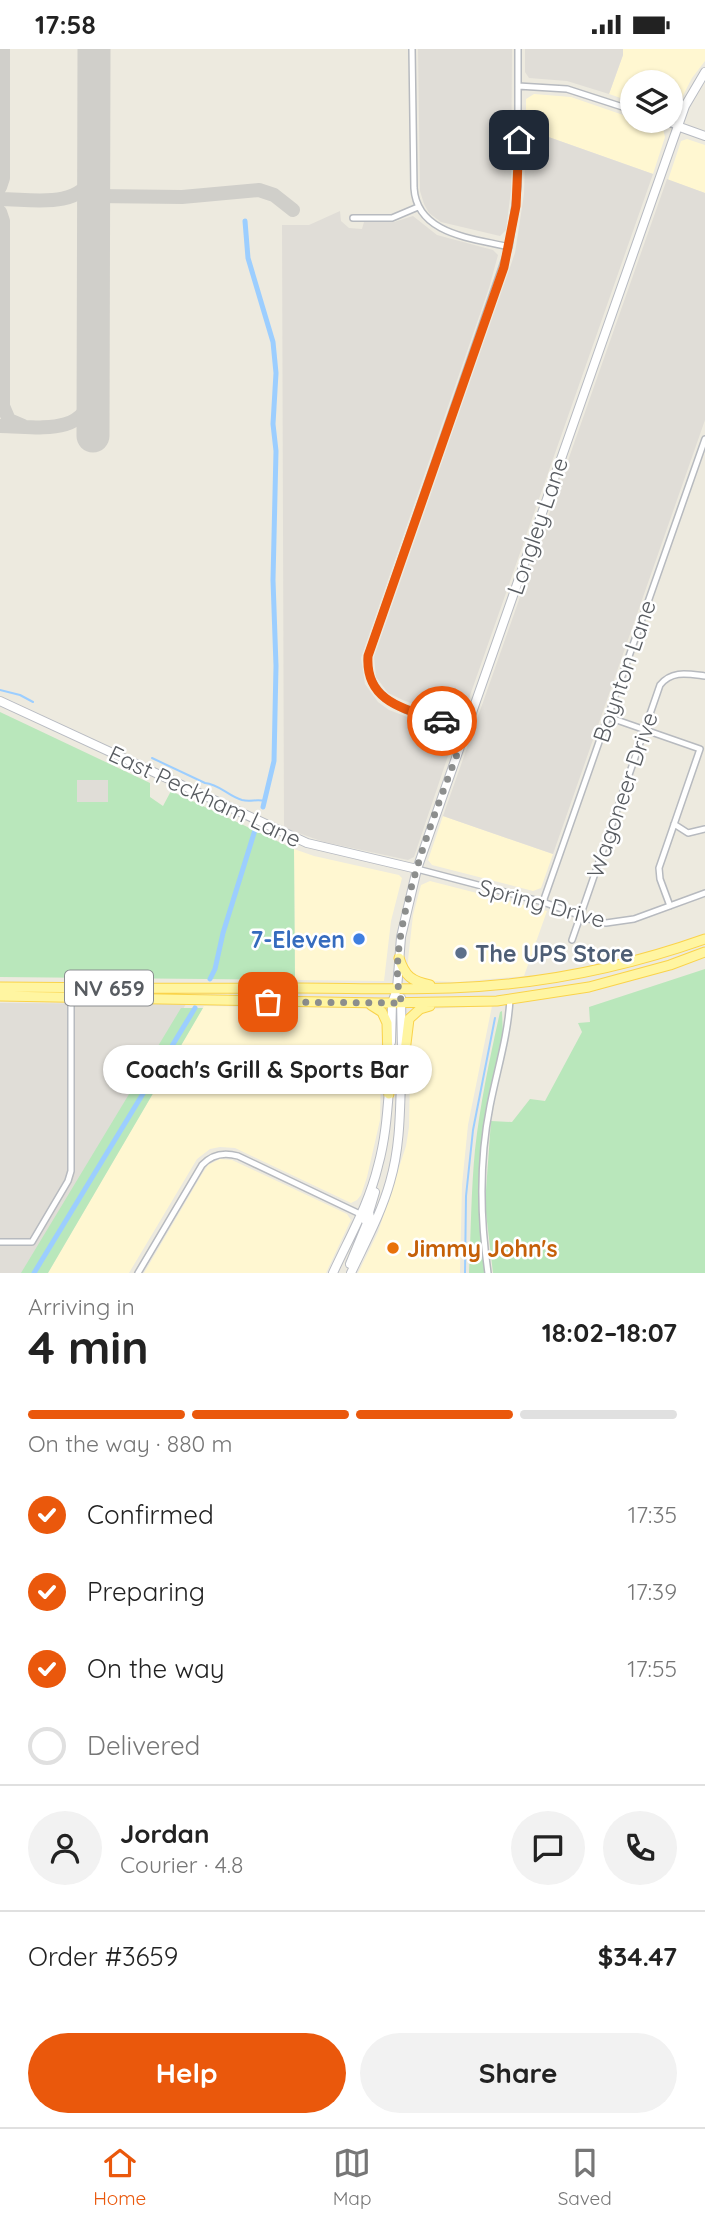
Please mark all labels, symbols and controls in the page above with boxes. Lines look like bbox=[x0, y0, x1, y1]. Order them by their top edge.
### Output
text: 17:58 bbox=[35, 8, 96, 41]
map controls bbox=[620, 70, 683, 133]
button: layers bbox=[620, 70, 683, 133]
pin bbox=[489, 110, 549, 170]
icon: home bbox=[500, 121, 538, 159]
street label: Longley Lane bbox=[500, 453, 574, 599]
street label: Boynton Lane bbox=[586, 596, 662, 746]
courier bbox=[407, 686, 477, 756]
icon: car bbox=[423, 702, 461, 740]
street label: Wagoneer Drive bbox=[580, 708, 664, 882]
street label: East Peckham Lane bbox=[104, 739, 306, 853]
street label: Spring Drive bbox=[475, 872, 609, 934]
place label: 7-Eleven bbox=[251, 925, 345, 954]
marker: 7-Eleven bbox=[351, 931, 367, 947]
place label: The UPS Store bbox=[475, 939, 634, 968]
marker: The UPS Store bbox=[453, 945, 469, 961]
road number: NV 659 bbox=[65, 971, 153, 1005]
pin bbox=[238, 972, 298, 1032]
icon: bag bbox=[249, 983, 287, 1021]
callout: Coach's Grill & Sports Bar bbox=[104, 1044, 432, 1093]
text: Coach's Grill & Sports Bar bbox=[126, 1055, 409, 1084]
place label: Jimmy John's bbox=[407, 1234, 558, 1263]
marker: Jimmy John's bbox=[385, 1240, 401, 1256]
text: Arriving in bbox=[28, 1292, 135, 1321]
text: 18:02–18:07 bbox=[542, 1316, 677, 1349]
text: 4 min bbox=[28, 1318, 149, 1376]
text: On the way · 880 m bbox=[28, 1429, 233, 1458]
icon: check bbox=[28, 1496, 66, 1534]
text: Confirmed bbox=[87, 1498, 214, 1531]
text: 17:35 bbox=[628, 1500, 677, 1529]
icon: check bbox=[28, 1573, 66, 1611]
text: Preparing bbox=[87, 1575, 205, 1608]
text: 17:39 bbox=[628, 1577, 677, 1606]
icon: check bbox=[28, 1650, 66, 1688]
text: On the way bbox=[87, 1652, 225, 1685]
text: 17:55 bbox=[627, 1654, 677, 1683]
text: Delivered bbox=[87, 1729, 200, 1762]
button: person bbox=[28, 1811, 102, 1885]
button: chat bbox=[511, 1811, 585, 1885]
button: phone bbox=[603, 1811, 677, 1885]
text: Jordan bbox=[120, 1817, 209, 1850]
text: Courier · 4.8 bbox=[120, 1850, 243, 1879]
text: Order #3659 bbox=[28, 1940, 178, 1973]
text: $34.47 bbox=[598, 1940, 677, 1973]
button: Help bbox=[28, 2033, 346, 2113]
button: Share bbox=[360, 2033, 677, 2113]
tab: Home bbox=[93, 2144, 146, 2210]
tab: Map bbox=[333, 2144, 371, 2210]
tab: Saved bbox=[558, 2144, 612, 2210]

